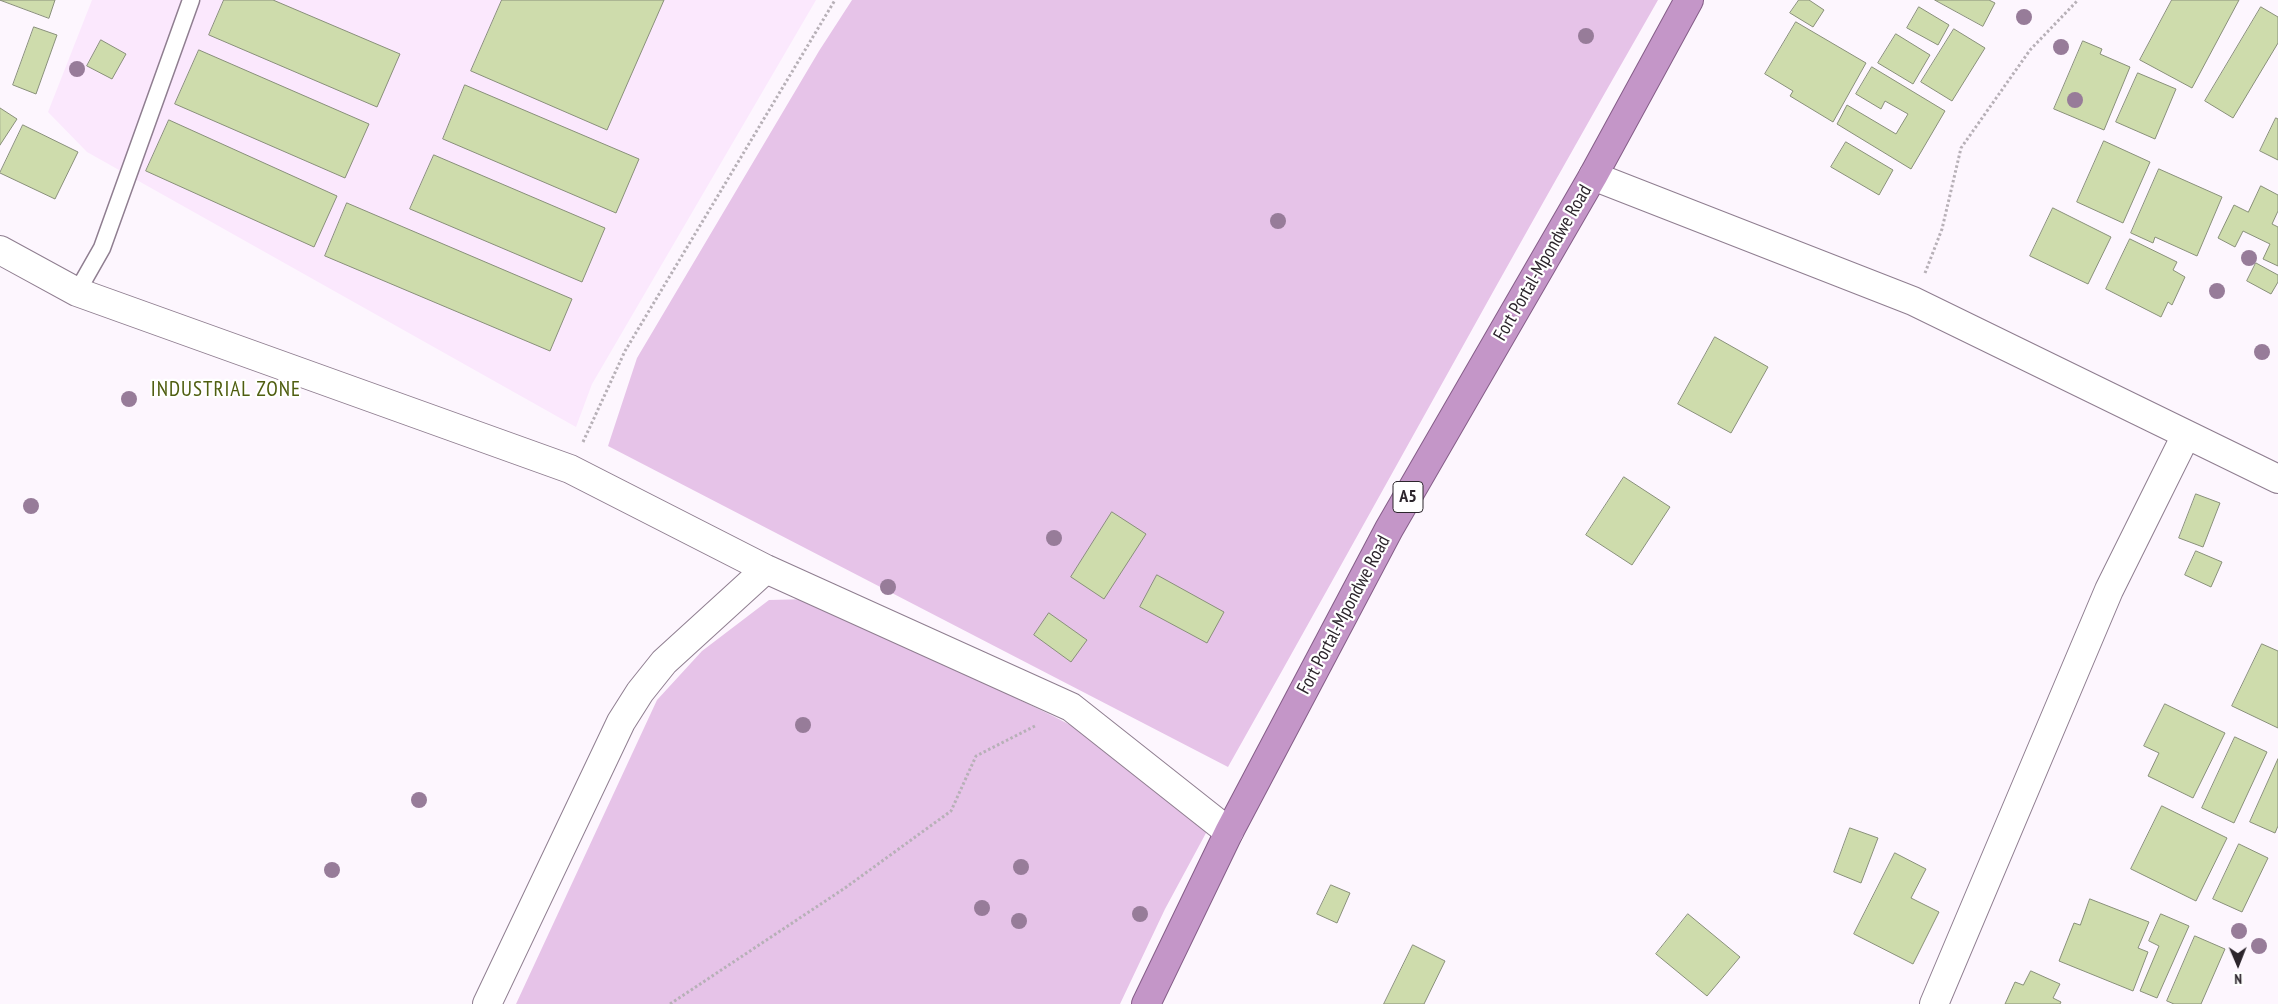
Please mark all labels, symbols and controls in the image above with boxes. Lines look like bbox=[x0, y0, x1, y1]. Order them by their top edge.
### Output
street label: Fort Portal-Mpondwe Road bbox=[1489, 181, 1597, 345]
district label: INDUSTRIAL ZONE bbox=[149, 377, 303, 403]
road number: A5 bbox=[1393, 482, 1423, 512]
street label: Fort Portal-Mpondwe Road bbox=[1293, 532, 1395, 698]
north arrow bbox=[2213, 939, 2263, 989]
text: N bbox=[2234, 970, 2242, 988]

